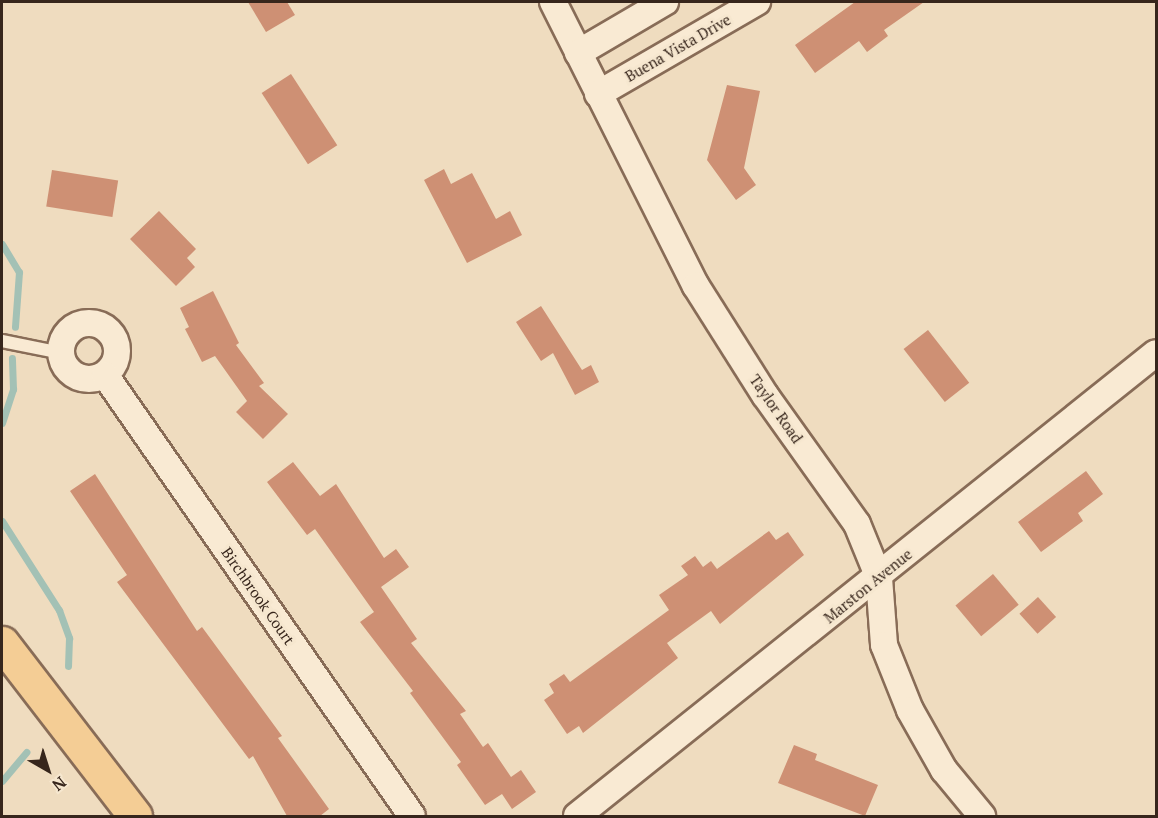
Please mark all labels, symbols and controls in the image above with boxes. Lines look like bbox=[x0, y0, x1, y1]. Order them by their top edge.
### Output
street label: Buena Vista Drive bbox=[622, 10, 734, 86]
street label: Taylor Road bbox=[746, 371, 806, 447]
street label: Birchbrook Court bbox=[218, 544, 298, 648]
street label: Marston Avenue bbox=[820, 545, 916, 627]
north arrow bbox=[18, 740, 78, 800]
text: N bbox=[48, 772, 71, 796]

